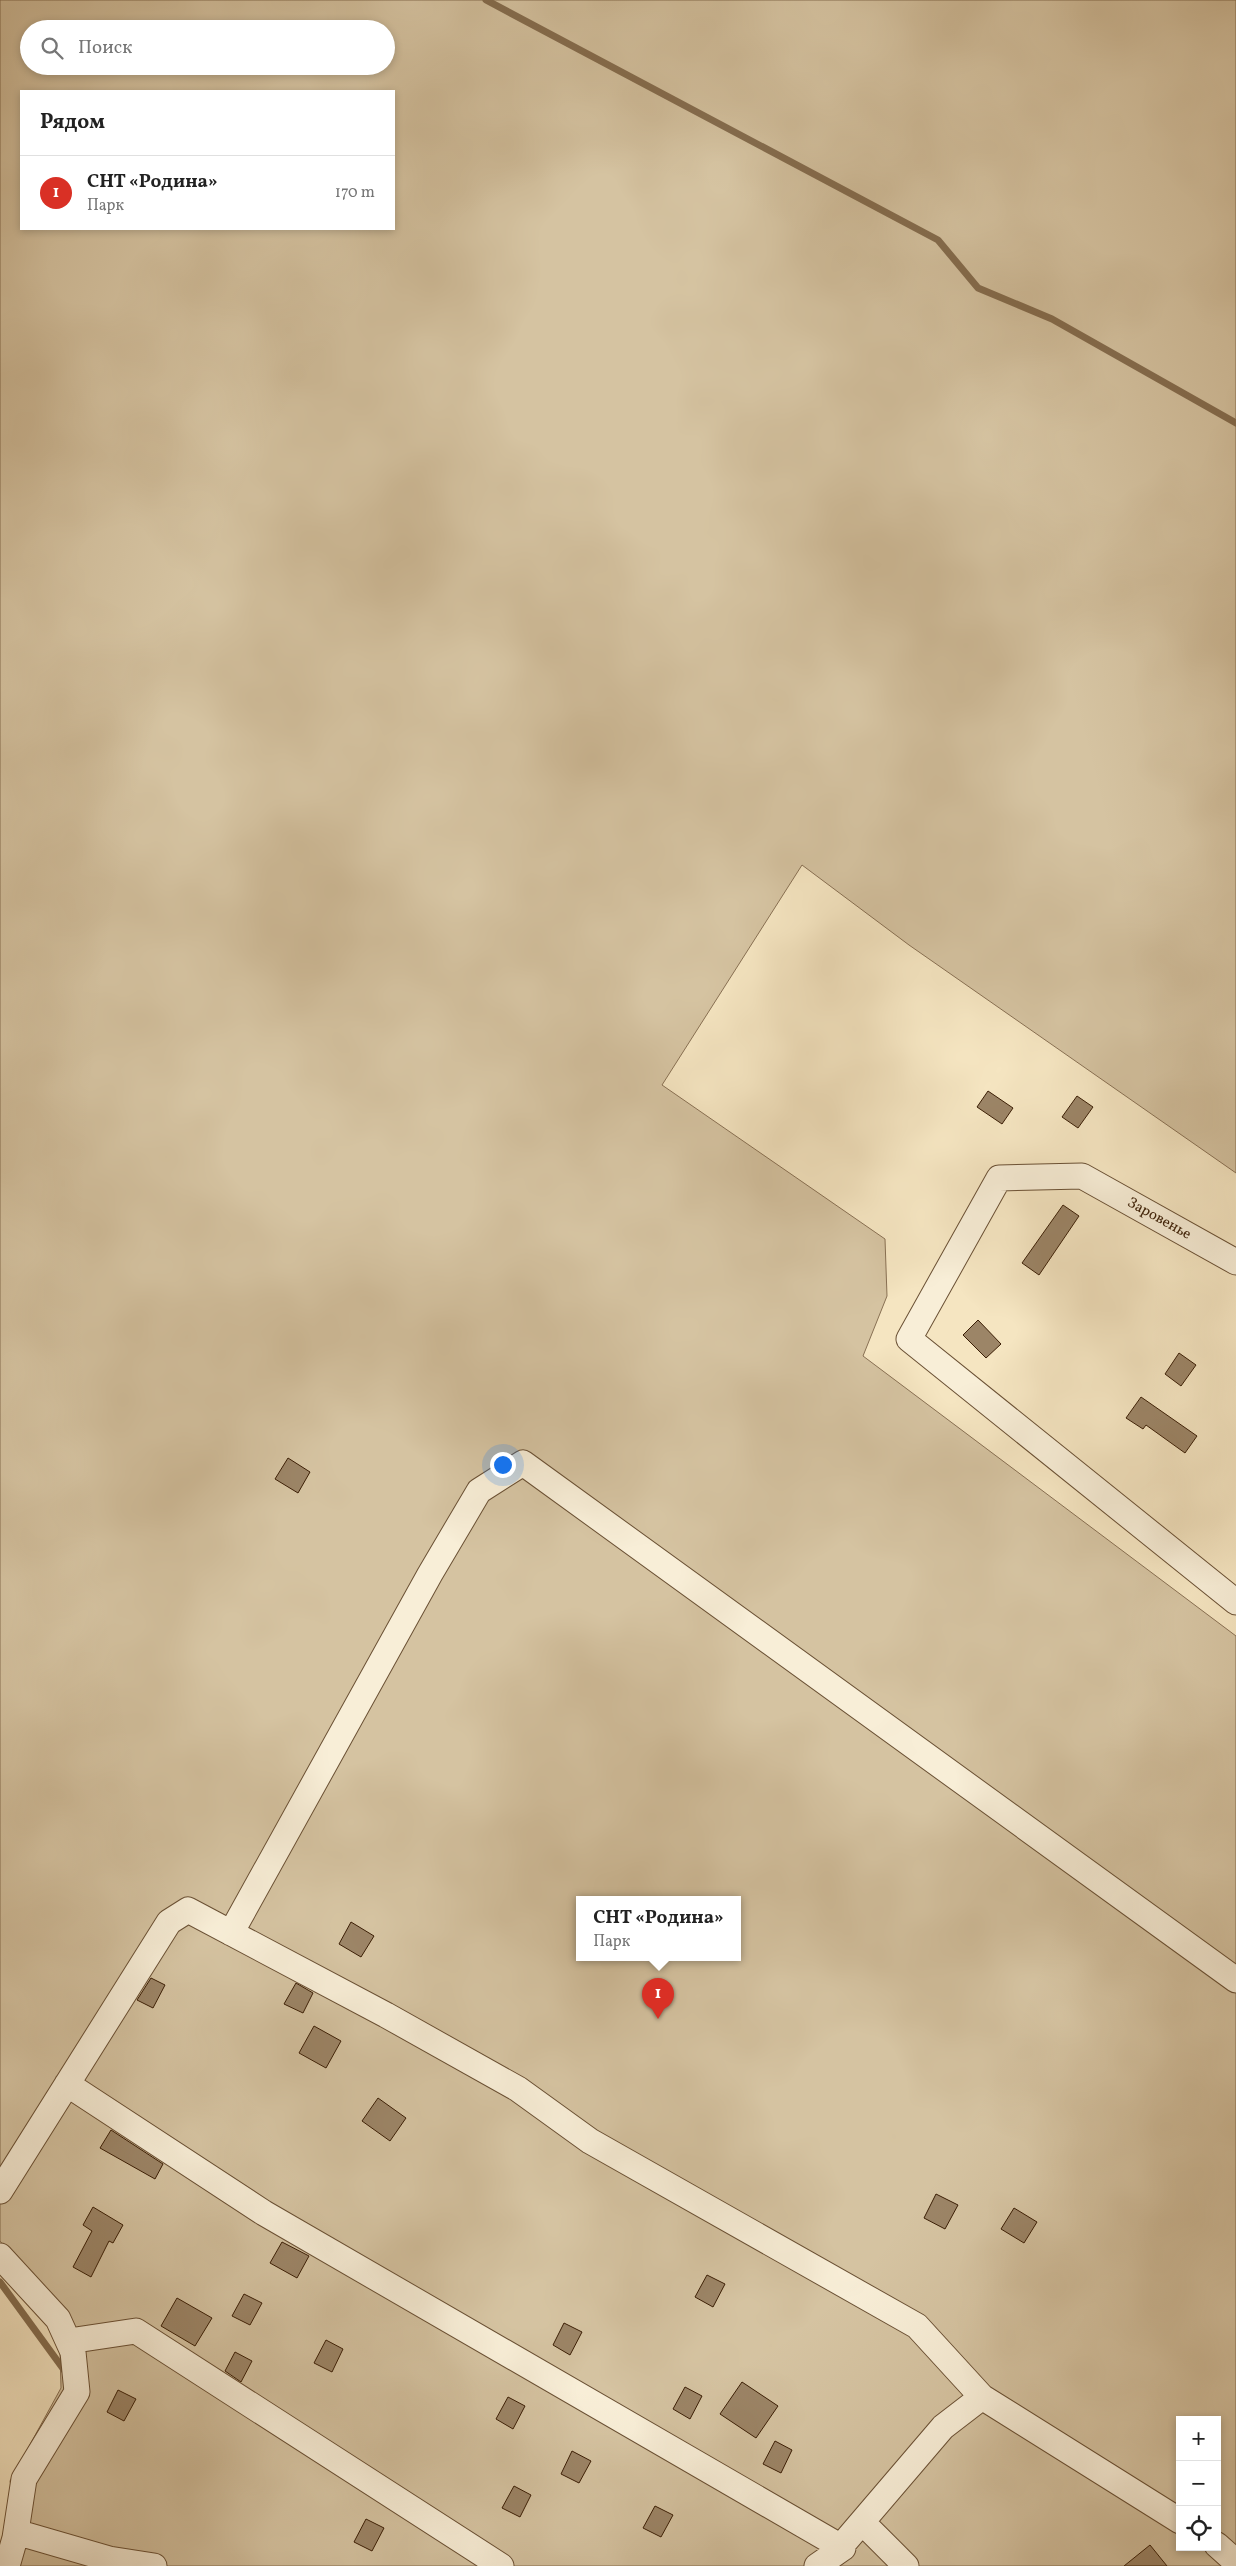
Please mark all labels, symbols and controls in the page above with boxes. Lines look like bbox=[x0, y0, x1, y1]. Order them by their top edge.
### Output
search box bbox=[20, 20, 395, 75]
icon: search bbox=[38, 34, 66, 62]
text: Поиск bbox=[78, 35, 132, 61]
text: Рядом bbox=[40, 108, 105, 137]
text: СНТ «Родина» bbox=[87, 169, 218, 195]
text: 1 bbox=[53, 182, 59, 204]
text: 170 m bbox=[335, 182, 375, 204]
text: Парк bbox=[87, 195, 124, 217]
street label: Заровенье bbox=[1123, 1193, 1195, 1245]
your location bbox=[490, 1452, 516, 1478]
popup bbox=[576, 1896, 741, 1961]
text: СНТ «Родина» bbox=[593, 1905, 724, 1931]
text: Парк bbox=[593, 1931, 630, 1953]
pin: 1 bbox=[642, 1978, 674, 2019]
map controls bbox=[1176, 2416, 1221, 2551]
button: + bbox=[1176, 2416, 1221, 2461]
button: − bbox=[1176, 2461, 1221, 2506]
button: locate bbox=[1176, 2506, 1221, 2551]

